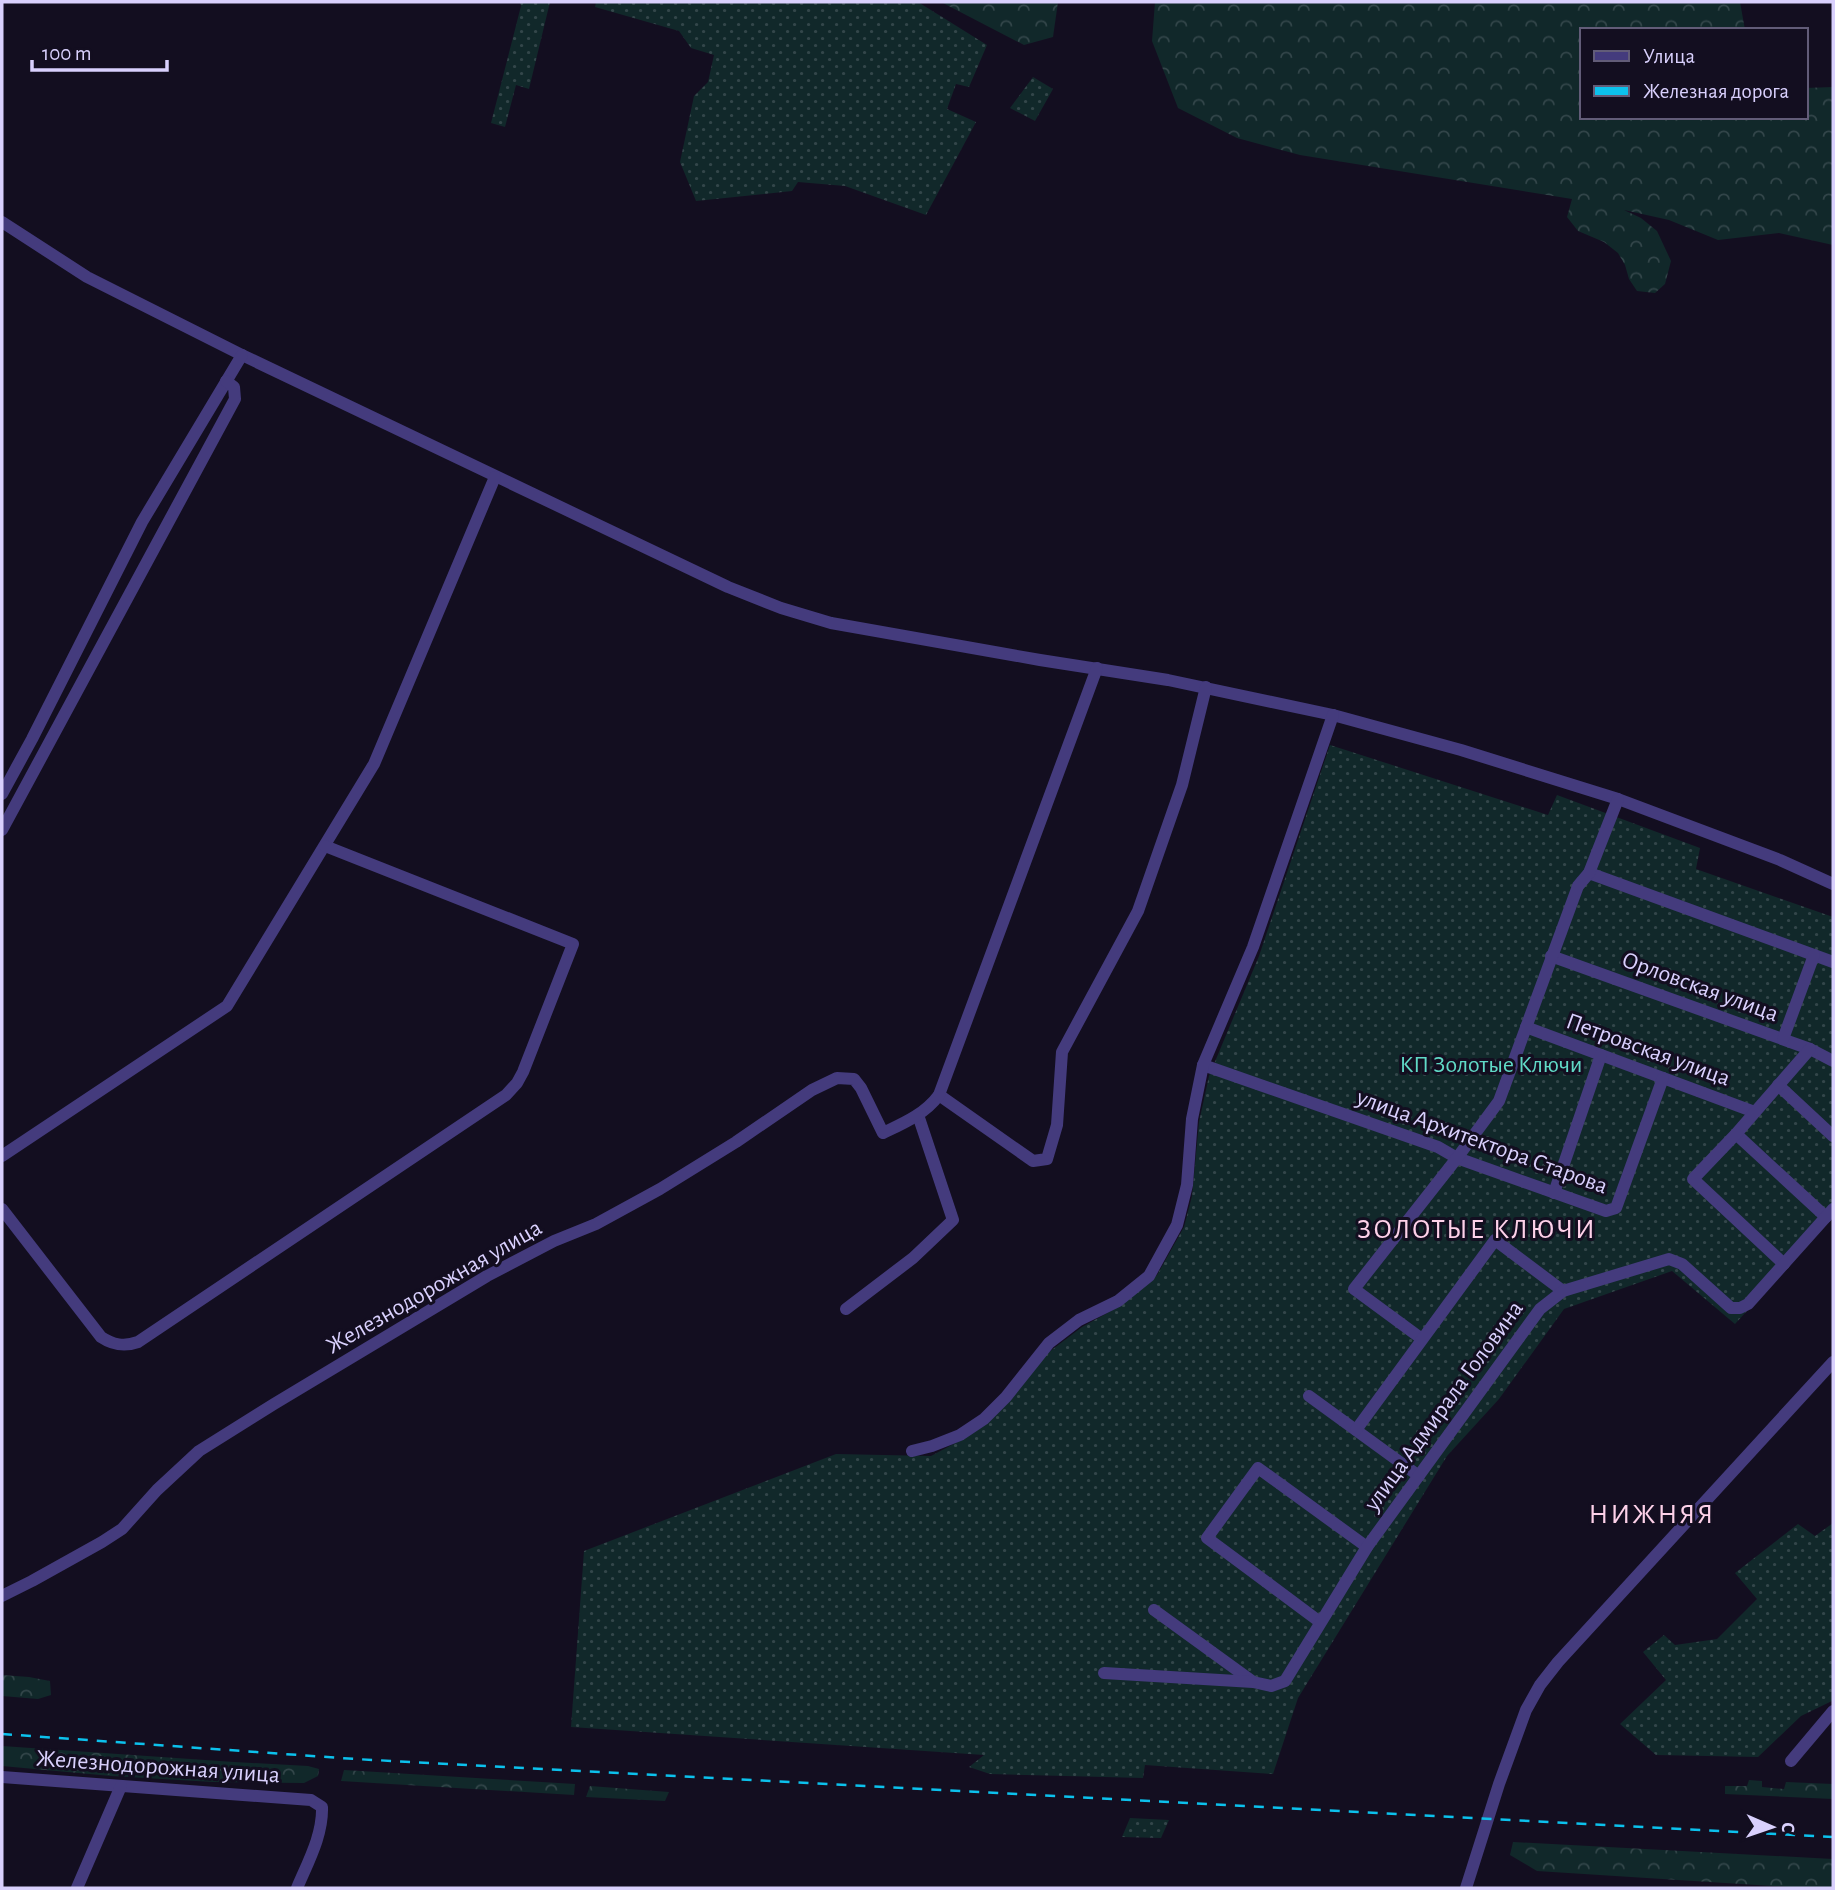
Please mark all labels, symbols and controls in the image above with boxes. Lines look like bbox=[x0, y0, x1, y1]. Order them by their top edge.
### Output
scale bar bbox=[32, 28, 166, 72]
legend bbox=[1580, 28, 1807, 119]
text: 100 m bbox=[42, 43, 92, 64]
text: Улица bbox=[1643, 46, 1696, 67]
text: Железная дорога bbox=[1643, 81, 1790, 102]
street label: Орловская улица bbox=[1618, 948, 1782, 1026]
street label: Петровская улица bbox=[1563, 1009, 1733, 1091]
park label: КП Золотые Ключи bbox=[1399, 1053, 1583, 1077]
street label: улица Архитектора Старова bbox=[1352, 1085, 1611, 1199]
street label: Железнодорожная улица bbox=[322, 1215, 546, 1359]
district label: ЗОЛОТЫЕ КЛЮЧИ bbox=[1357, 1216, 1597, 1244]
street label: улица Адмирала Головина bbox=[1359, 1297, 1528, 1516]
district label: НИЖНЯЯ bbox=[1589, 1501, 1715, 1529]
street label: Железнодорожная улица bbox=[35, 1747, 281, 1788]
north arrow bbox=[1737, 1792, 1807, 1862]
text: С bbox=[1778, 1822, 1797, 1833]

